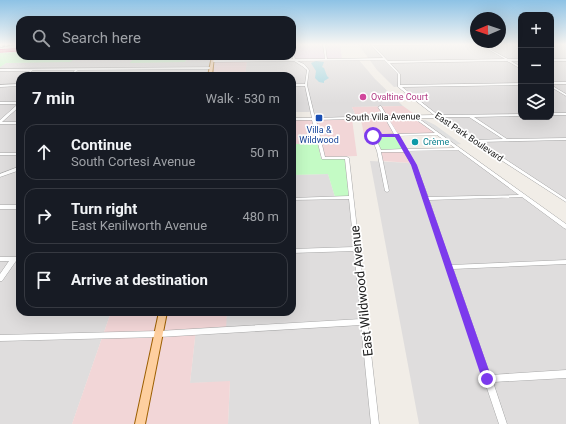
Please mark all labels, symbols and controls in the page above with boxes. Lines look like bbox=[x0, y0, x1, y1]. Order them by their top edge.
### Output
north arrow bbox=[470, 12, 506, 48]
map controls bbox=[518, 12, 554, 120]
button: + bbox=[518, 12, 554, 48]
search box bbox=[16, 16, 296, 60]
icon: search bbox=[30, 27, 52, 49]
text: Search here bbox=[62, 29, 141, 47]
button: − bbox=[518, 48, 554, 84]
button: layers bbox=[518, 84, 554, 120]
text: 7 min bbox=[32, 88, 75, 108]
text: Walk · 530 m bbox=[205, 91, 280, 106]
marker: Ovaltine Court bbox=[358, 92, 368, 102]
place label: Ovaltine Court bbox=[371, 92, 428, 102]
street label: East Park Boulevard bbox=[433, 110, 505, 164]
street label: South Villa Avenue bbox=[346, 111, 421, 123]
marker: Villa & Wildwood bbox=[314, 113, 324, 123]
place label: Villa & Wildwood bbox=[299, 125, 339, 145]
route start bbox=[364, 127, 382, 145]
text: Continue bbox=[71, 136, 132, 154]
marker: Crème bbox=[410, 137, 420, 147]
place label: Crème bbox=[423, 137, 449, 147]
icon: ahead bbox=[33, 141, 55, 163]
text: 50 m bbox=[250, 145, 279, 160]
text: South Cortesi Avenue bbox=[71, 154, 195, 169]
text: Turn right bbox=[71, 200, 137, 218]
icon: right bbox=[33, 205, 55, 227]
text: 480 m bbox=[242, 209, 279, 224]
text: East Kenilworth Avenue bbox=[71, 218, 207, 233]
street label: East Wildwood Avenue bbox=[347, 225, 376, 357]
icon: arrive bbox=[33, 269, 55, 291]
text: Arrive at destination bbox=[71, 271, 208, 289]
route end bbox=[478, 370, 496, 388]

